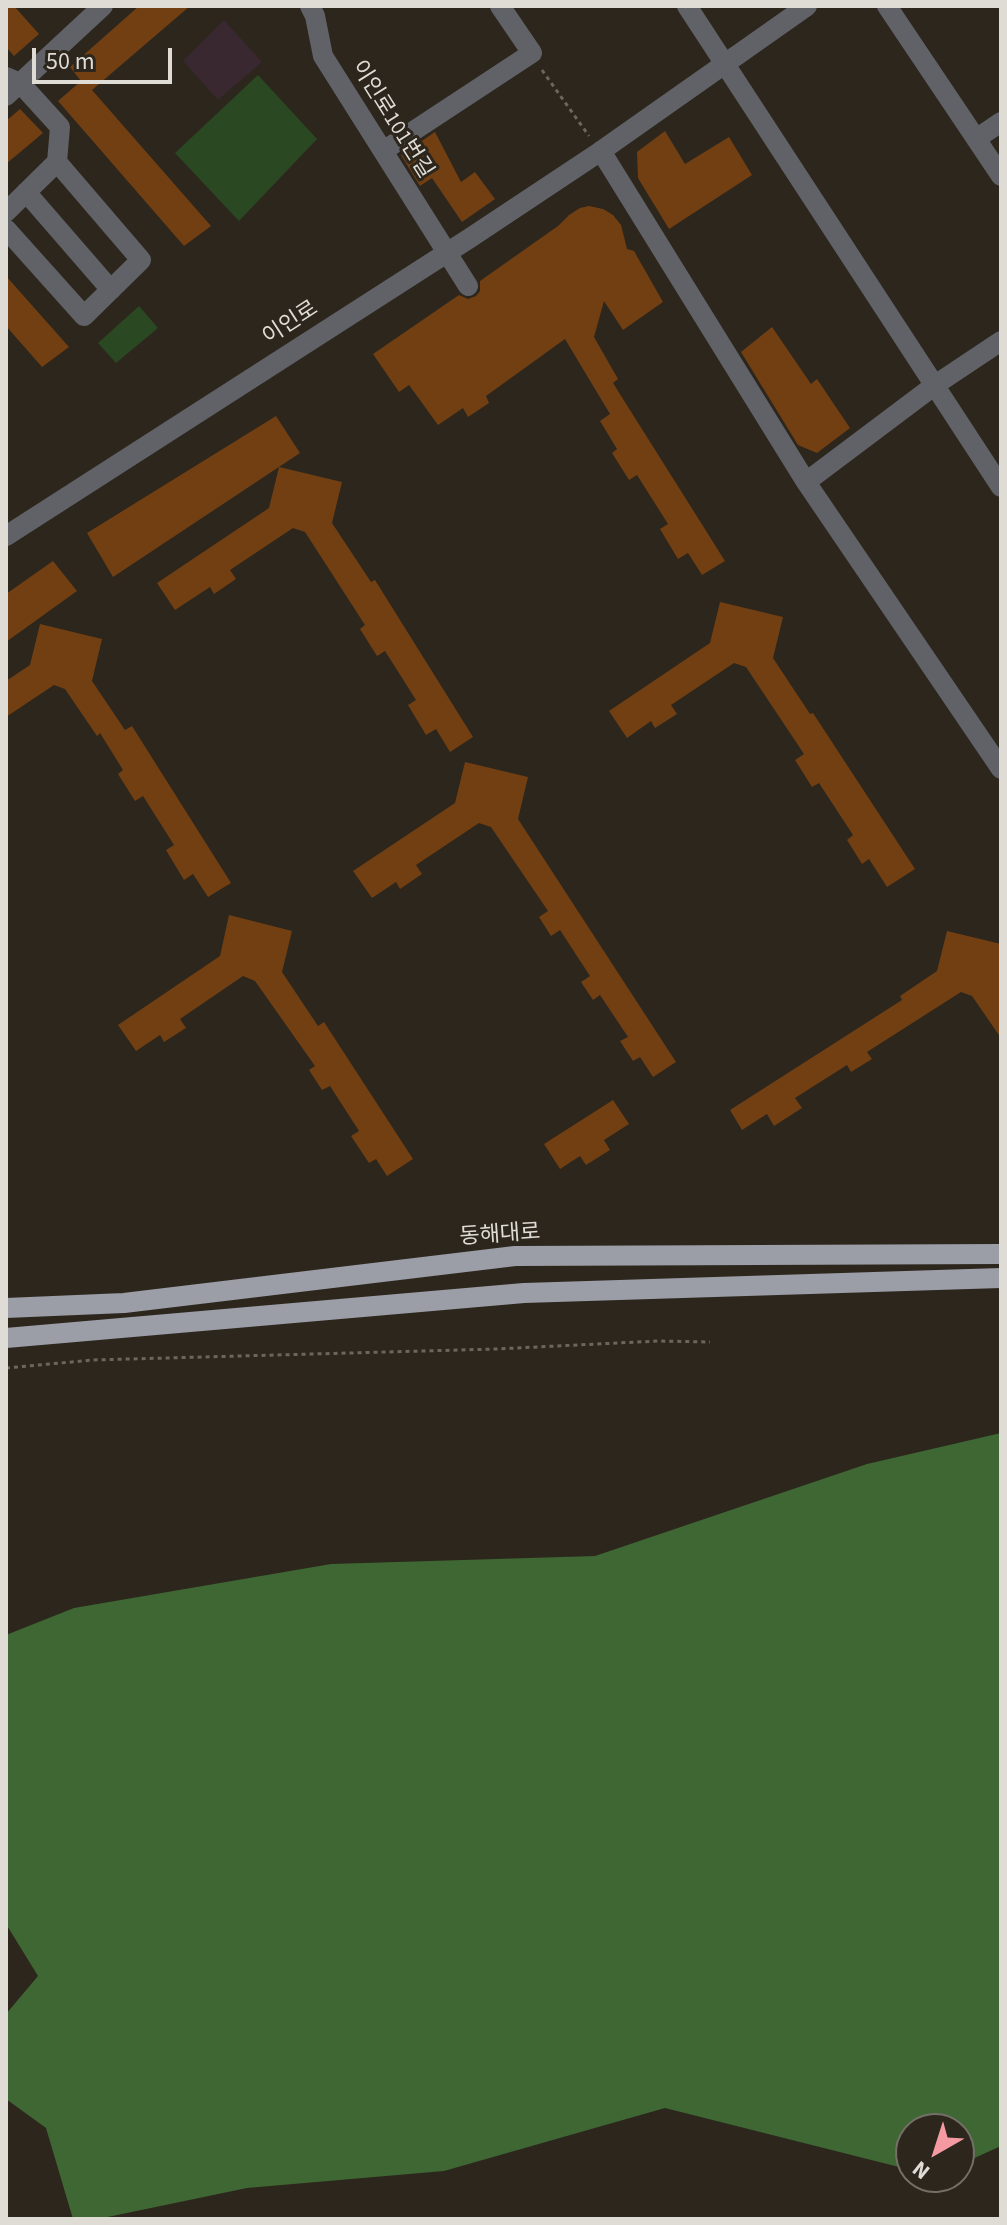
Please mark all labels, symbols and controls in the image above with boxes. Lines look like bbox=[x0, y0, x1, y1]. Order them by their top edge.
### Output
scale bar bbox=[36, 32, 176, 82]
text: 50 m bbox=[46, 44, 95, 79]
street label: 이인로101번길 bbox=[344, 56, 438, 184]
street label: 이인로 bbox=[258, 296, 324, 352]
street label: 동해대로 bbox=[459, 1220, 541, 1252]
north arrow bbox=[895, 2113, 975, 2193]
text: N bbox=[905, 2153, 937, 2187]

